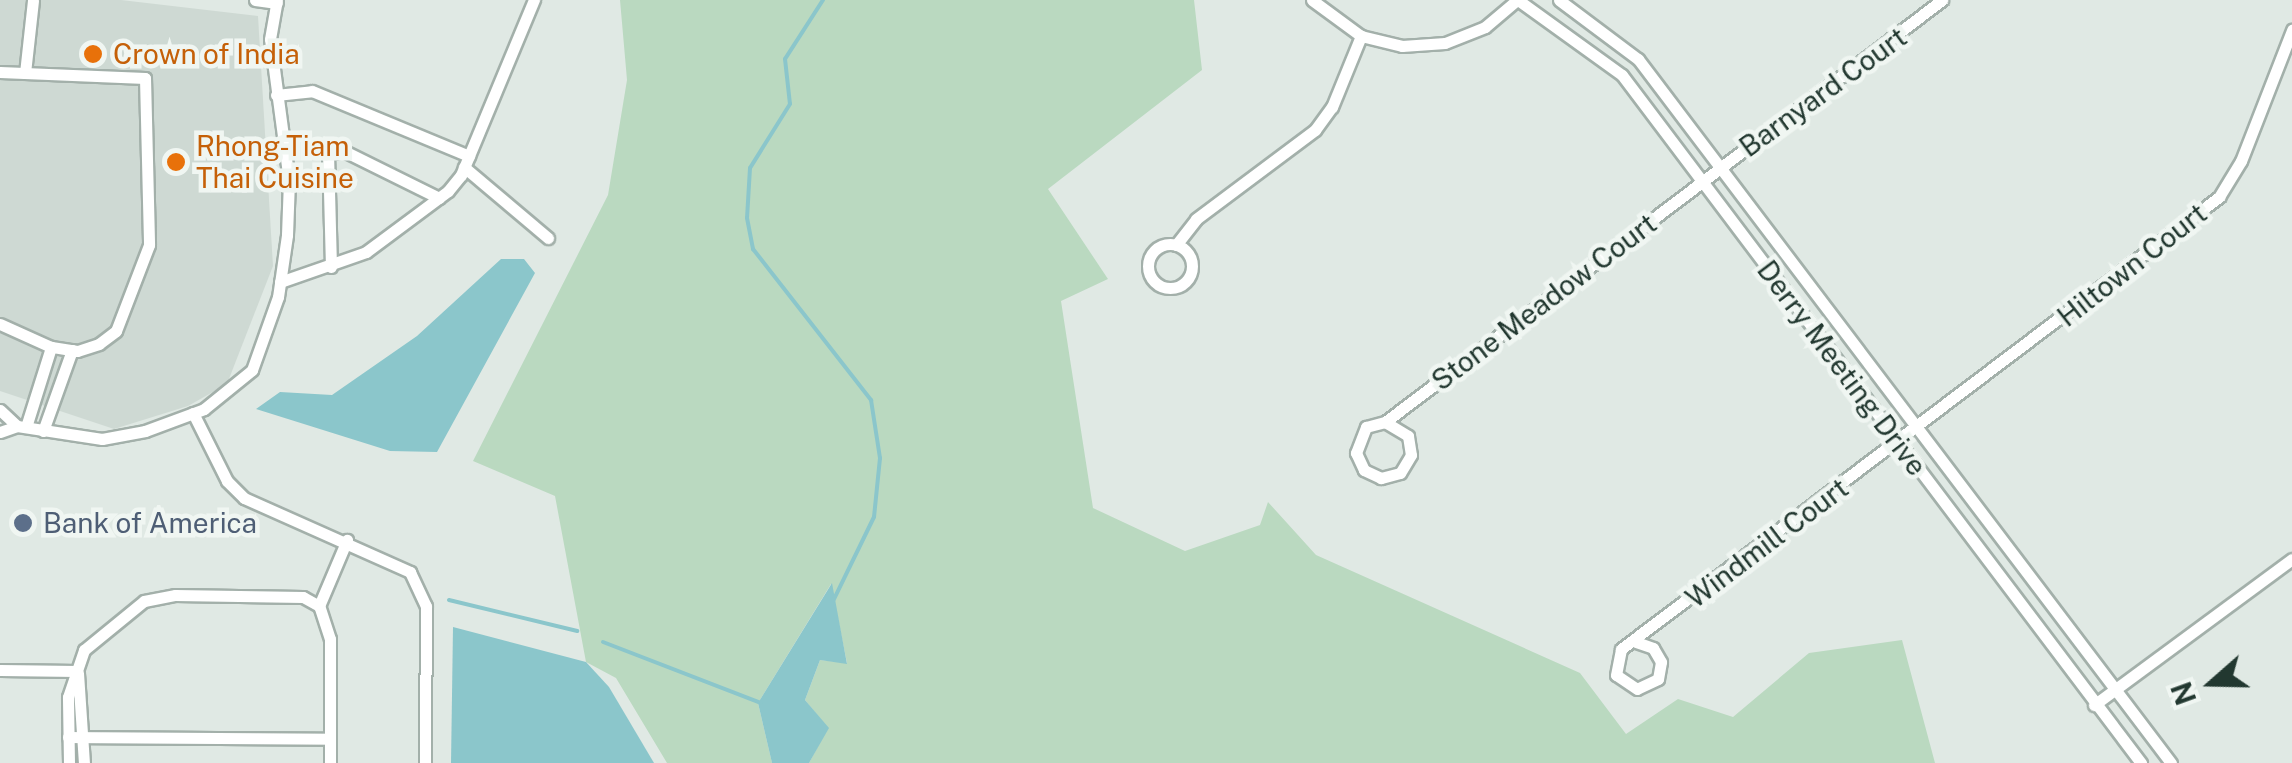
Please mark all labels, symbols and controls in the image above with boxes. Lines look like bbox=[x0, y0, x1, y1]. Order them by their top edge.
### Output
street label: Barnyard Court bbox=[1733, 20, 1913, 164]
place label: Crown of India bbox=[113, 37, 300, 71]
marker: Crown of India bbox=[82, 43, 104, 65]
place label: Rhong-Tiam Thai Cuisine bbox=[196, 129, 354, 195]
marker: Rhong-Tiam Thai Cuisine bbox=[165, 151, 187, 173]
street label: Hiltown Court bbox=[2051, 196, 2213, 334]
street label: Stone Meadow Court bbox=[1425, 206, 1663, 398]
street label: Derry Meeting Drive bbox=[1750, 254, 1934, 482]
street label: Windmill Court bbox=[1679, 471, 1855, 615]
place label: Bank of America bbox=[43, 506, 257, 540]
marker: Bank of America bbox=[12, 512, 34, 534]
north arrow bbox=[2162, 633, 2262, 733]
text: N bbox=[2164, 677, 2203, 709]

